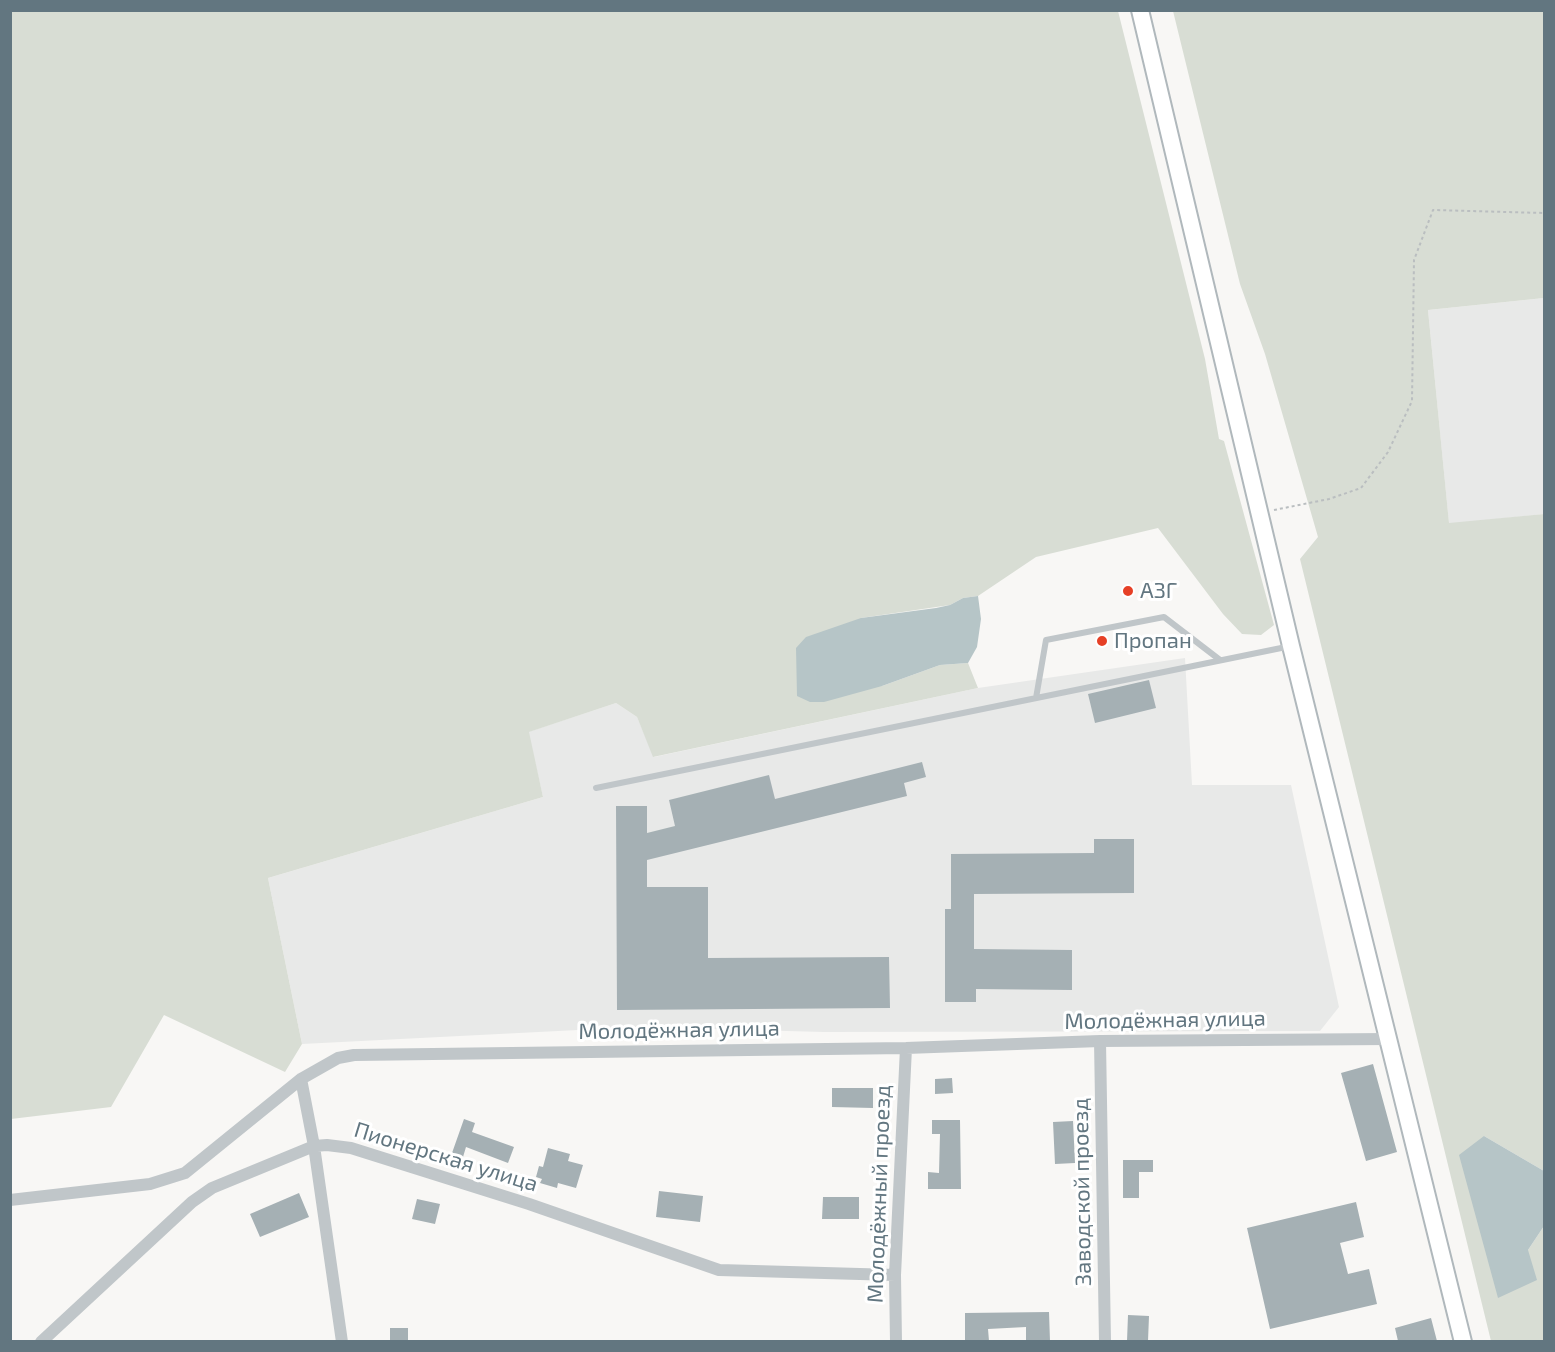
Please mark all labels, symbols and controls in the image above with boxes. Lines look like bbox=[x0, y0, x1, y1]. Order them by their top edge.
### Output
place label: АЗГ bbox=[1140, 578, 1177, 604]
marker: АЗГ bbox=[1121, 584, 1135, 598]
place label: Пропан bbox=[1114, 628, 1192, 654]
marker: Пропан bbox=[1095, 634, 1109, 648]
street label: Молодёжная улица bbox=[1064, 1005, 1266, 1035]
street label: Молодёжная улица bbox=[578, 1015, 780, 1045]
street label: Молодёжный проезд bbox=[862, 1084, 896, 1304]
street label: Заводской проезд bbox=[1067, 1098, 1097, 1286]
street label: Пионерская улица bbox=[351, 1116, 541, 1198]

